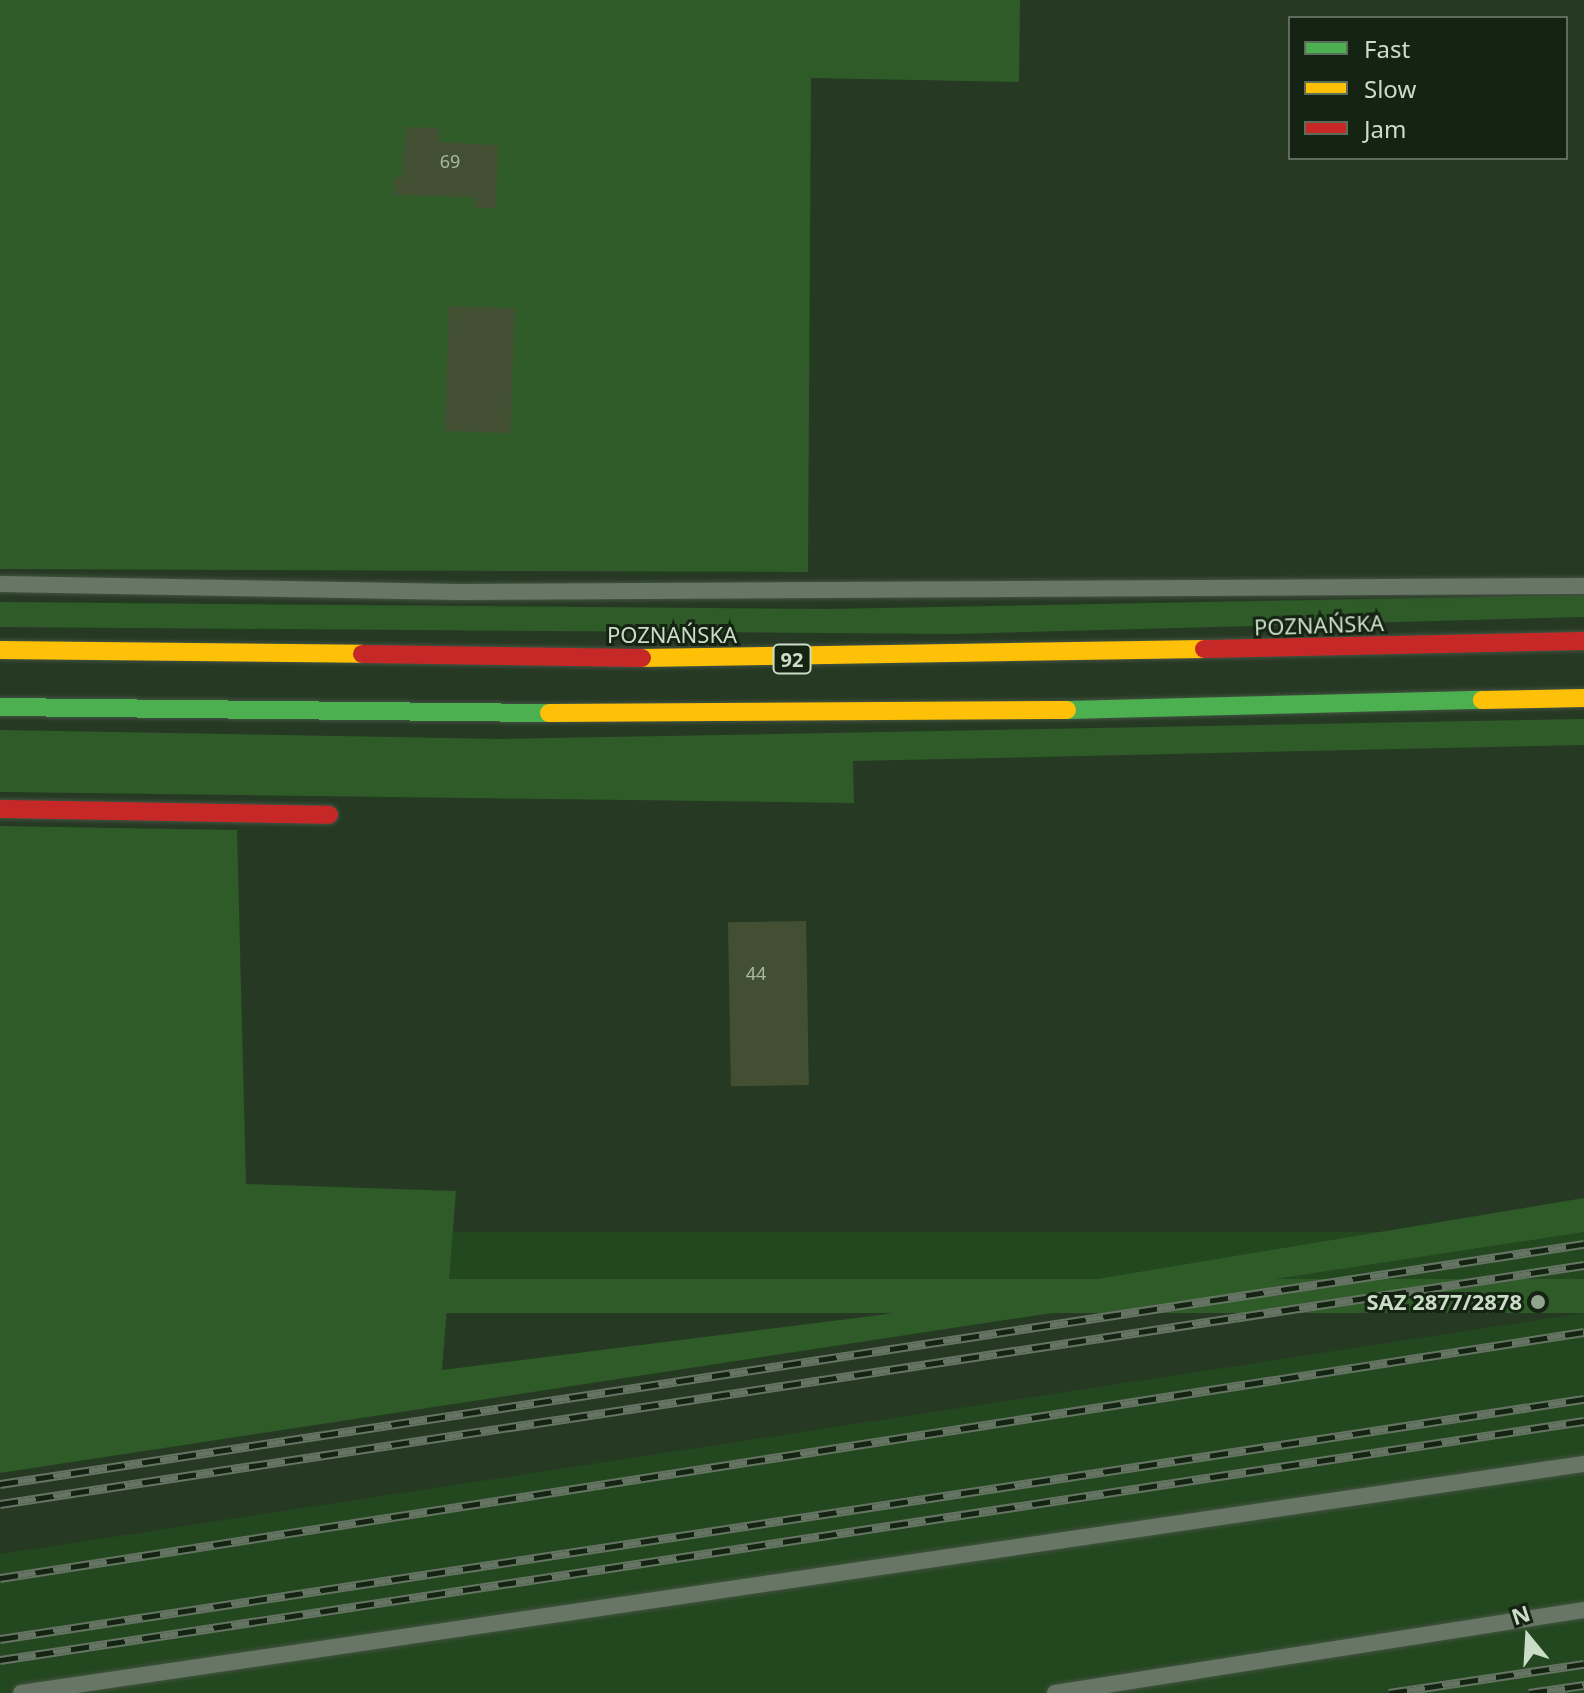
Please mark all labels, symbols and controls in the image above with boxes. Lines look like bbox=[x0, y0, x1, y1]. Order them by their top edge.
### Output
legend bbox=[1288, 16, 1568, 160]
text: Fast bbox=[1364, 32, 1410, 65]
text: Slow bbox=[1364, 72, 1416, 105]
text: Jam bbox=[1364, 112, 1406, 145]
house number: 69 bbox=[440, 150, 460, 172]
street label: POZNAŃSKA bbox=[1254, 610, 1384, 640]
street label: POZNAŃSKA bbox=[607, 622, 737, 648]
road number: 92 bbox=[772, 643, 812, 675]
house number: 44 bbox=[746, 962, 766, 984]
place label: SAZ 2877/2878 bbox=[1366, 1289, 1522, 1315]
marker: SAZ 2877/2878 bbox=[1529, 1293, 1547, 1311]
north arrow bbox=[1488, 1597, 1568, 1677]
text: N bbox=[1507, 1597, 1534, 1631]

